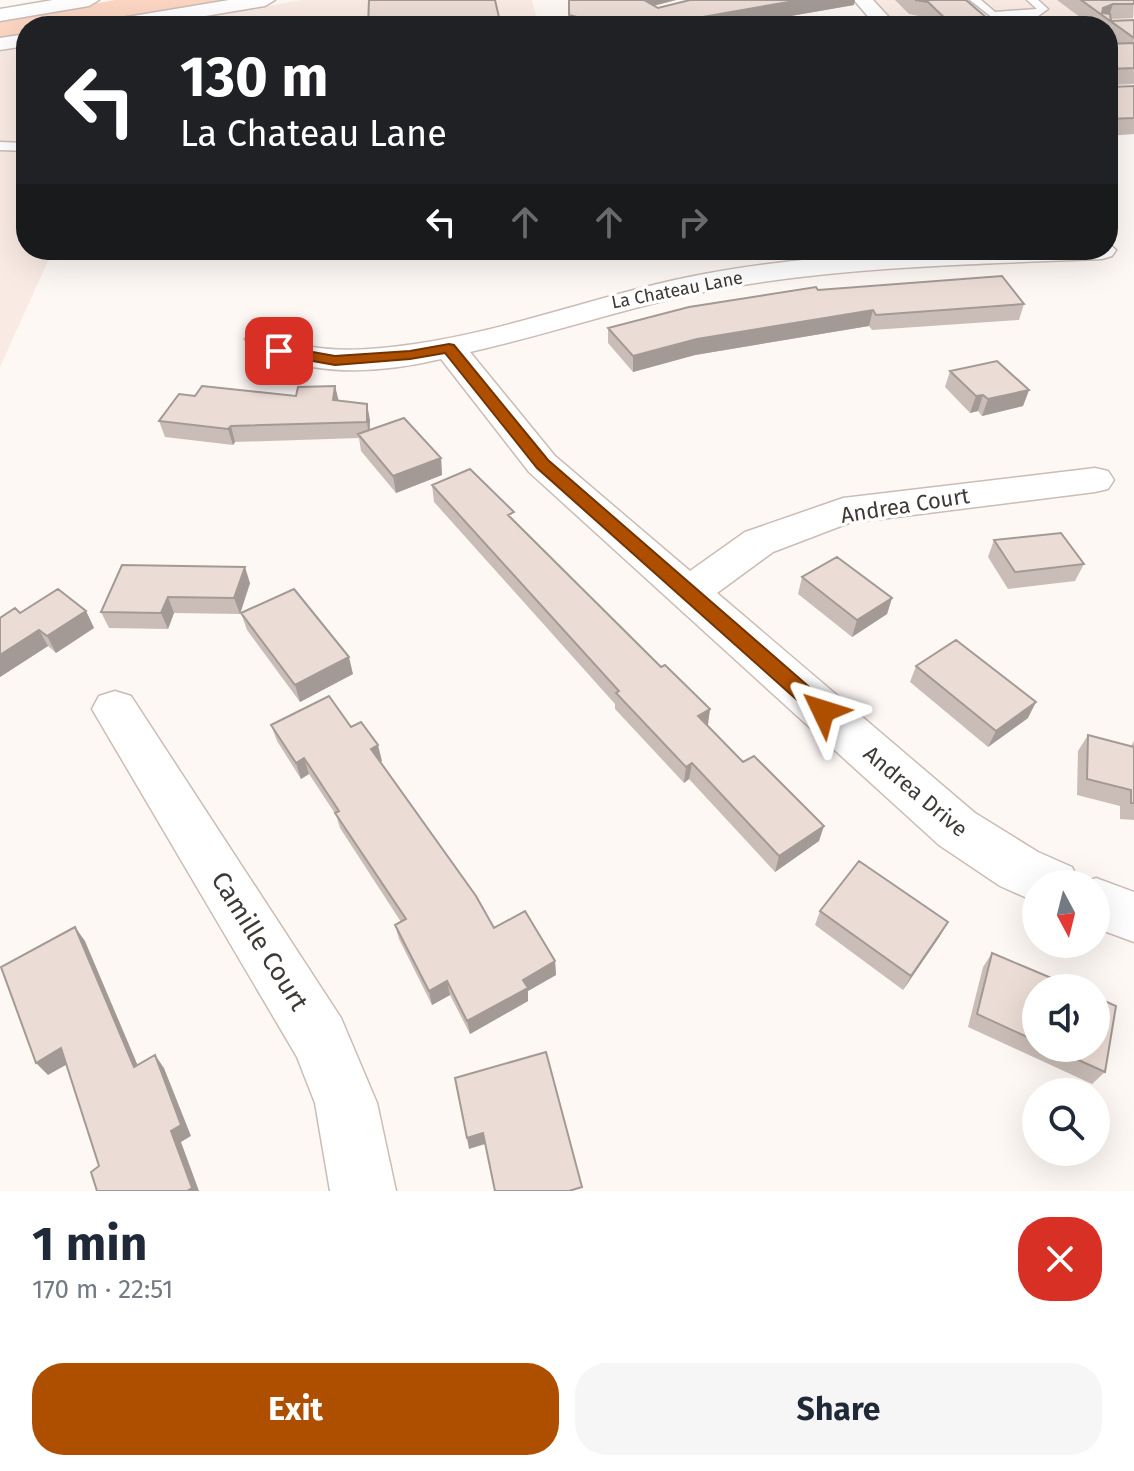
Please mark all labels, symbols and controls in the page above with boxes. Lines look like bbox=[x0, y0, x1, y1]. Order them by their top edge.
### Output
text: 130 m bbox=[180, 44, 328, 111]
icon: left bbox=[48, 48, 152, 152]
text: La Chateau Lane bbox=[180, 112, 447, 156]
icon: left bbox=[419, 200, 463, 244]
icon: ahead bbox=[503, 200, 547, 244]
icon: ahead bbox=[587, 200, 631, 244]
icon: right bbox=[671, 200, 715, 244]
street label: La Chateau Lane bbox=[609, 266, 745, 314]
pin bbox=[245, 317, 313, 385]
icon: arrive bbox=[257, 329, 301, 373]
street label: Andrea Court bbox=[839, 482, 971, 529]
position arrow bbox=[781, 669, 865, 753]
street label: Andrea Drive bbox=[858, 740, 973, 843]
street label: Camille Court bbox=[205, 866, 315, 1017]
north arrow bbox=[1022, 870, 1110, 958]
map controls bbox=[1022, 870, 1110, 1166]
button: sound bbox=[1022, 974, 1110, 1062]
button: search bbox=[1022, 1078, 1110, 1166]
text: 1 min bbox=[32, 1215, 147, 1273]
button: close bbox=[1018, 1217, 1102, 1301]
text: 170 m · 22:51 bbox=[32, 1274, 173, 1305]
button: Exit bbox=[32, 1363, 559, 1455]
button: Share bbox=[575, 1363, 1102, 1455]

